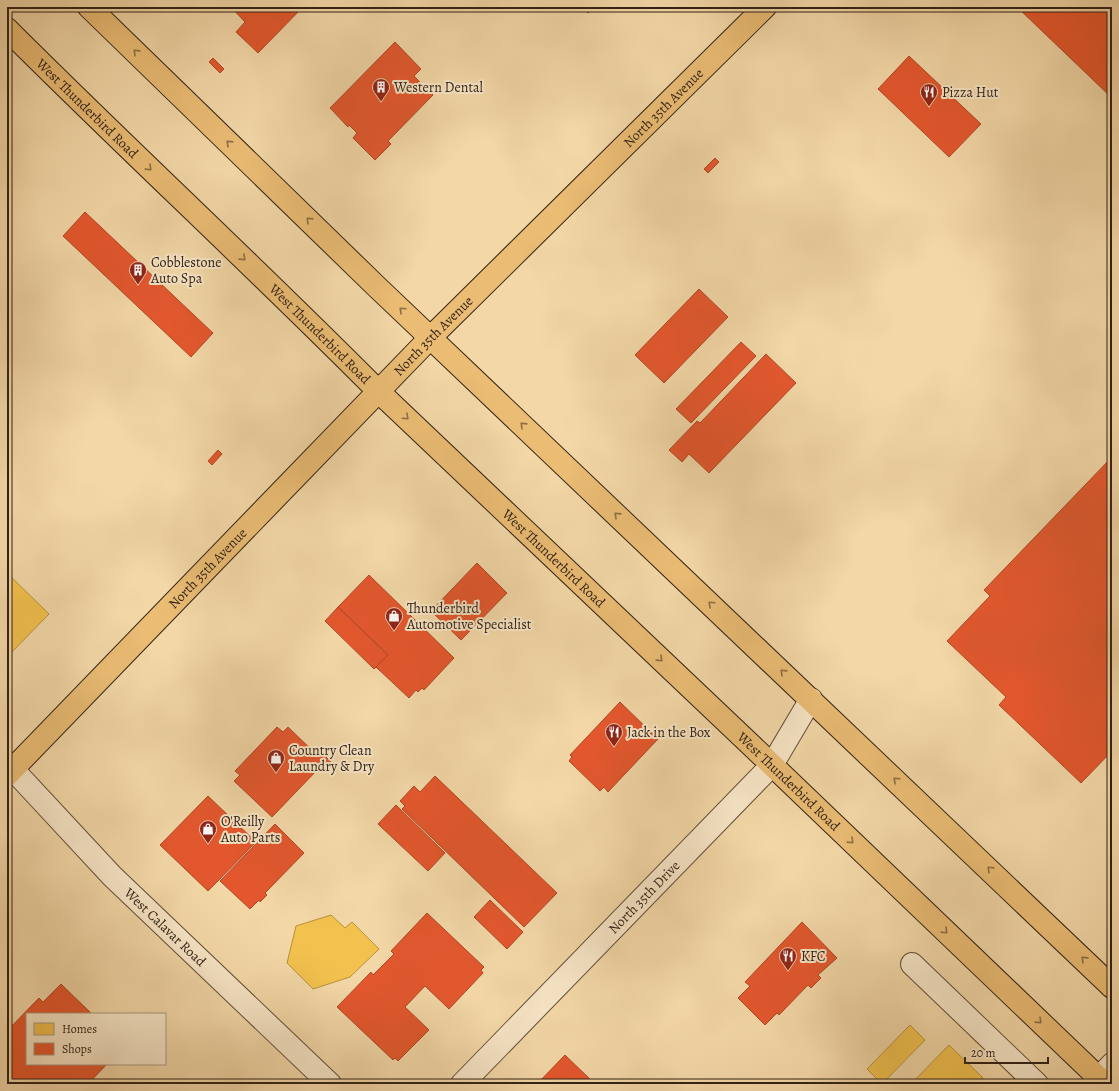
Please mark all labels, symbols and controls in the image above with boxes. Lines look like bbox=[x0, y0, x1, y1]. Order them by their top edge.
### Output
one-way arrow bbox=[133, 50, 141, 57]
street label: West Thunderbird Road bbox=[31, 54, 143, 163]
street label: North 35th Avenue bbox=[619, 64, 708, 152]
building icon: Western Dental bbox=[371, 77, 391, 102]
place label: Western Dental bbox=[393, 78, 484, 97]
restaurant icon: Pizza Hut bbox=[919, 82, 939, 107]
place label: Pizza Hut bbox=[942, 83, 999, 102]
one-way arrow bbox=[226, 140, 234, 148]
one-way arrow bbox=[144, 163, 152, 171]
one-way arrow bbox=[306, 217, 314, 225]
place label: Cobblestone Auto Spa bbox=[150, 253, 222, 288]
one-way arrow bbox=[238, 254, 246, 261]
building icon: Cobblestone Auto Spa bbox=[128, 260, 148, 285]
street label: West Thunderbird Road bbox=[264, 279, 375, 389]
street label: North 35th Avenue bbox=[389, 292, 477, 380]
one-way arrow bbox=[399, 308, 407, 315]
one-way arrow bbox=[401, 413, 409, 420]
one-way arrow bbox=[520, 422, 528, 430]
street label: West Thunderbird Road bbox=[497, 504, 610, 612]
one-way arrow bbox=[614, 512, 622, 520]
street label: North 35th Avenue bbox=[164, 524, 251, 613]
place label: Thunderbird Automotive Specialist bbox=[406, 599, 532, 634]
one-way arrow bbox=[709, 602, 716, 609]
shop icon: Thunderbird Automotive Specialist bbox=[384, 606, 404, 631]
one-way arrow bbox=[655, 654, 663, 662]
one-way arrow bbox=[780, 669, 788, 677]
restaurant icon: Jack in the Box bbox=[604, 722, 624, 747]
place label: Jack in the Box bbox=[627, 723, 711, 742]
street label: West Thunderbird Road bbox=[732, 727, 844, 836]
place label: Country Clean Laundry & Dry bbox=[289, 741, 375, 776]
shop icon: Country Clean Laundry & Dry bbox=[266, 748, 286, 773]
one-way arrow bbox=[893, 777, 901, 784]
place label: O'Reilly Auto Parts bbox=[220, 812, 280, 847]
shop icon: O'Reilly Auto Parts bbox=[198, 819, 218, 844]
one-way arrow bbox=[846, 836, 854, 844]
street label: North 35th Drive bbox=[604, 856, 684, 938]
one-way arrow bbox=[987, 867, 995, 874]
street label: West Calavar Road bbox=[119, 883, 210, 971]
one-way arrow bbox=[940, 926, 948, 933]
restaurant icon: KFC bbox=[778, 946, 798, 971]
place label: KFC bbox=[801, 947, 826, 966]
one-way arrow bbox=[1081, 956, 1089, 964]
legend bbox=[26, 1013, 166, 1065]
one-way arrow bbox=[1034, 1016, 1042, 1023]
text: Homes bbox=[62, 1021, 97, 1037]
scale bar bbox=[965, 1039, 1048, 1065]
text: Shops bbox=[62, 1041, 92, 1057]
text: 20 m bbox=[971, 1045, 995, 1061]

